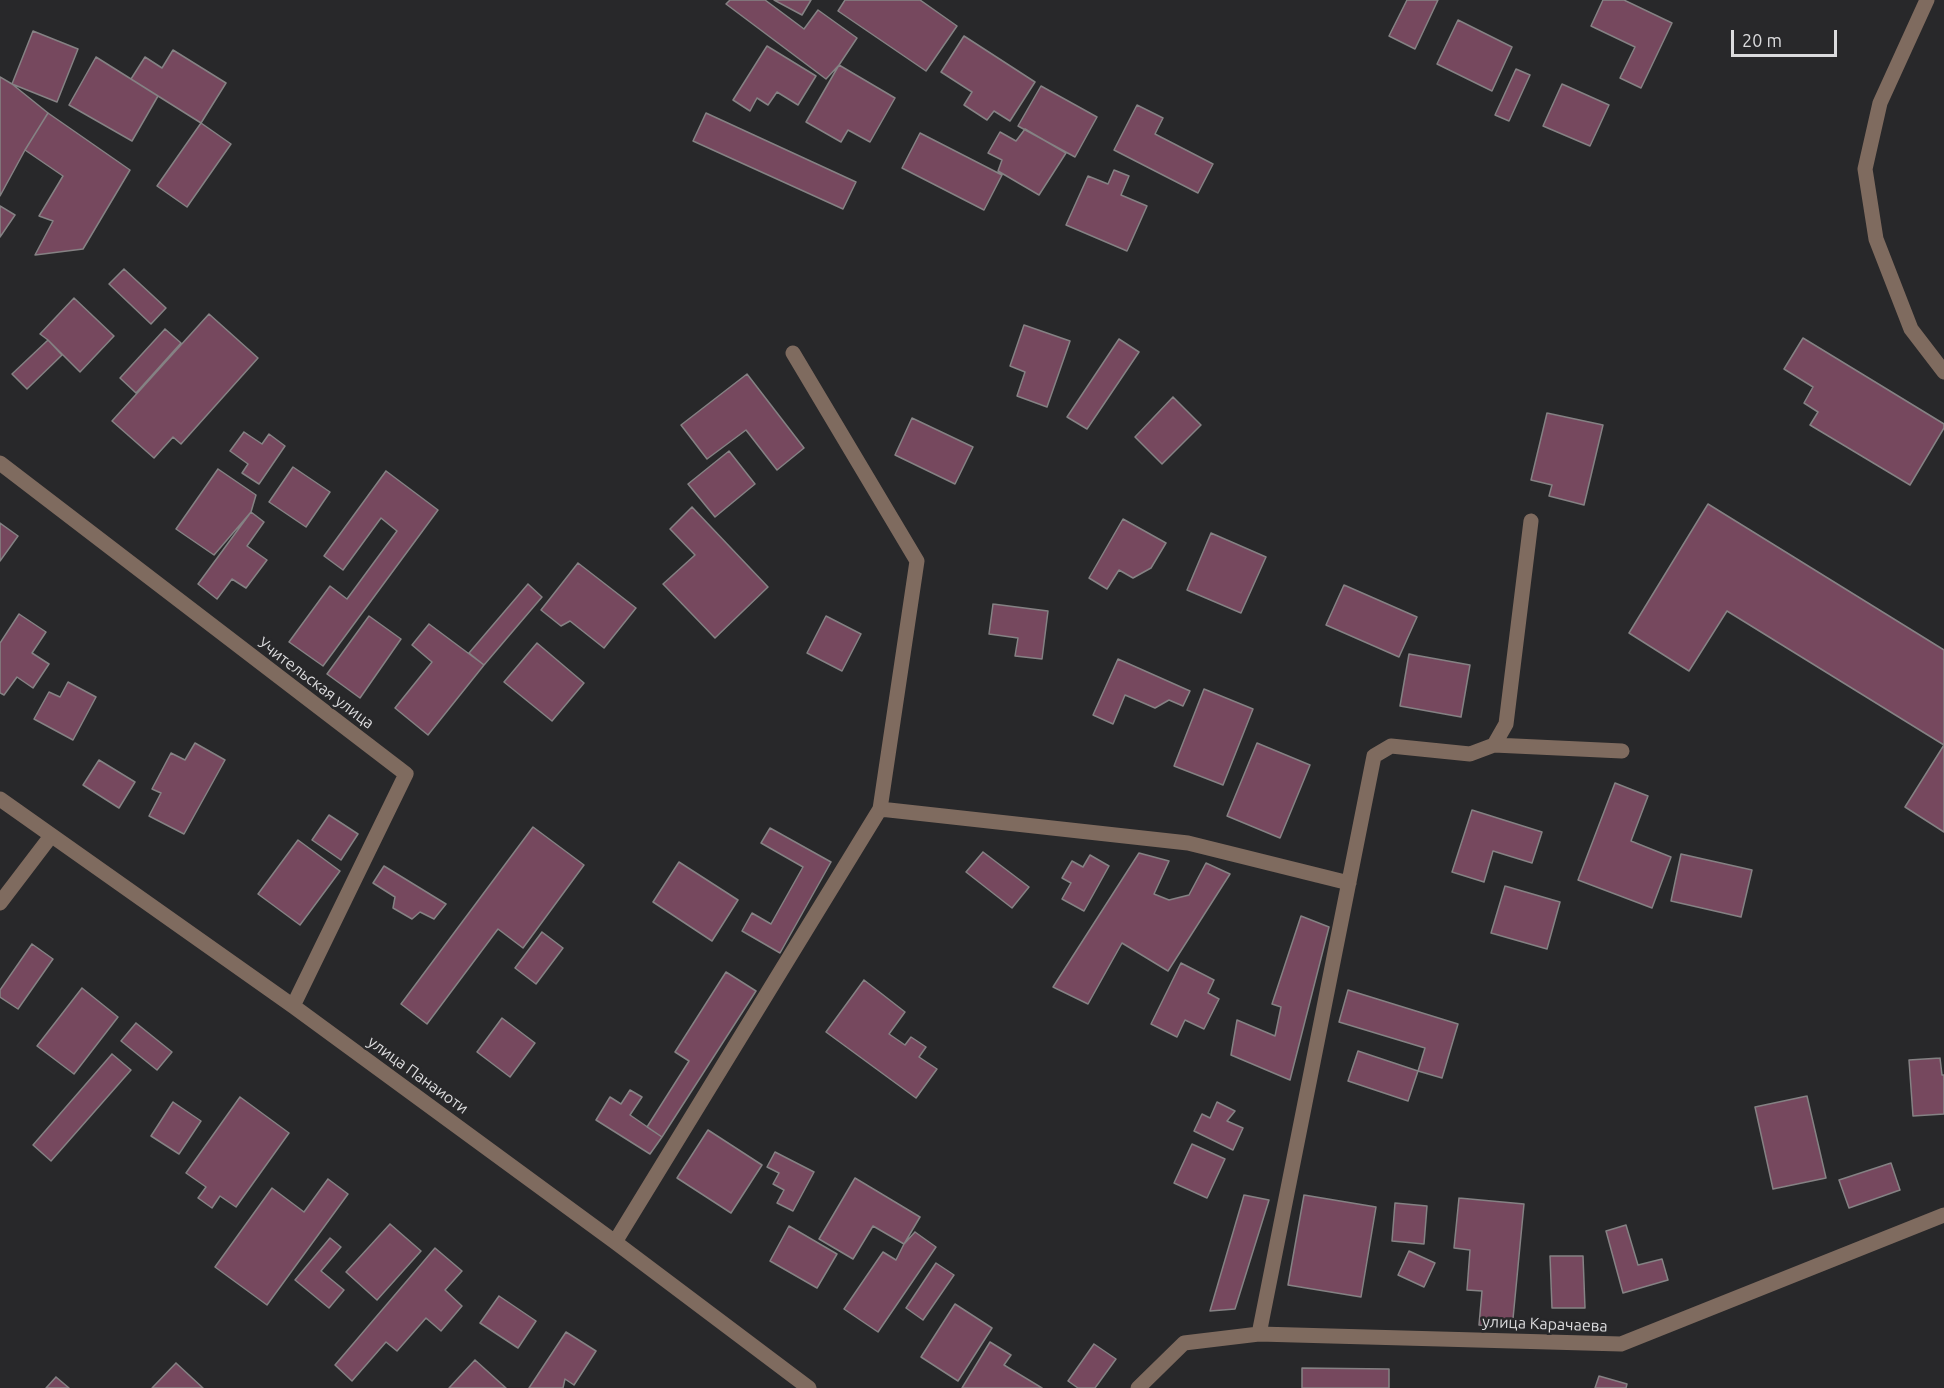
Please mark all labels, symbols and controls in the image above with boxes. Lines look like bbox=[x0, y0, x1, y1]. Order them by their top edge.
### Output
scale bar bbox=[1734, 18, 1840, 56]
text: 20 m bbox=[1742, 30, 1782, 50]
street label: Учительская улица bbox=[254, 633, 378, 733]
street label: улица Панаиоти bbox=[364, 1032, 472, 1118]
street label: улица Карачаева bbox=[1482, 1312, 1608, 1336]

